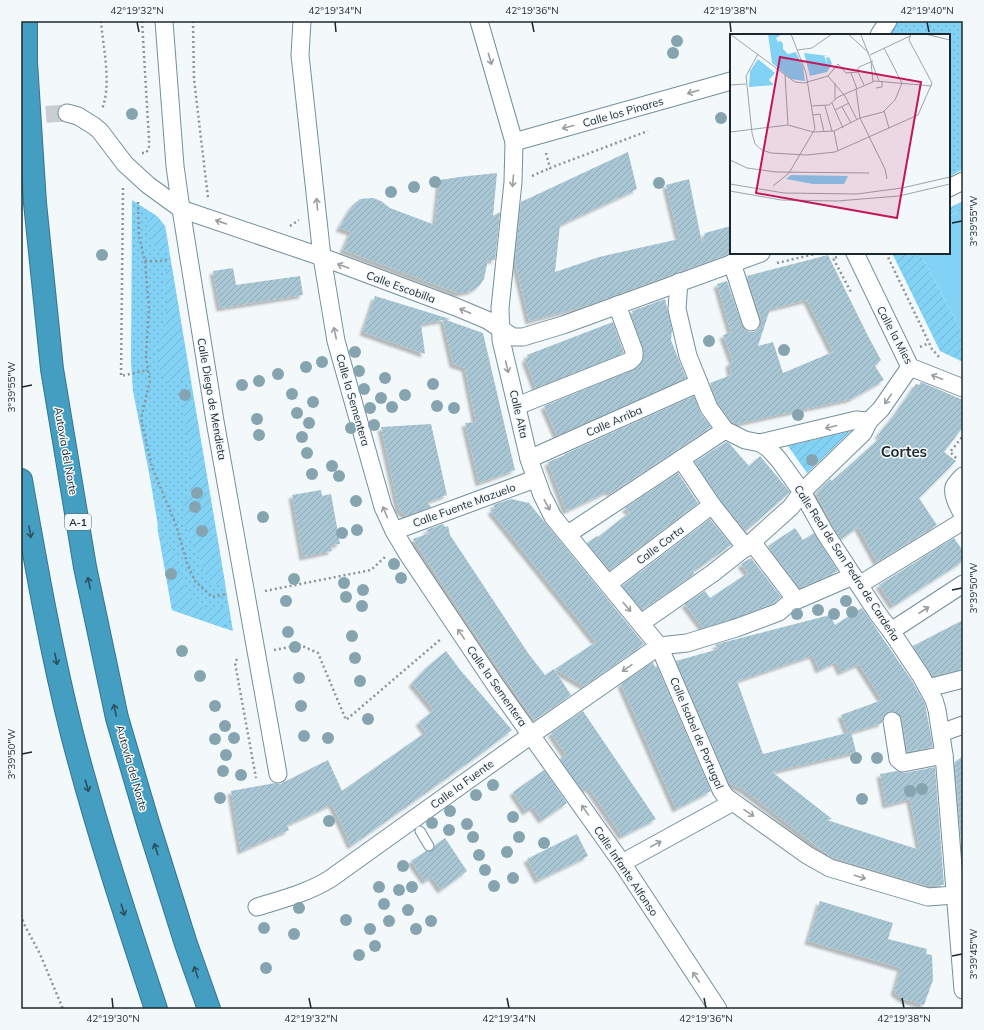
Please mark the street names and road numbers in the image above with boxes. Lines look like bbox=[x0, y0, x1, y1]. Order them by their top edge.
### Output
street label: Calle los Pinares bbox=[581, 94, 665, 130]
street label: Calle Escobilla bbox=[365, 268, 437, 306]
street label: Calle la Mies bbox=[874, 304, 916, 366]
street label: Calle Diego de Mendieta bbox=[194, 337, 230, 461]
street label: Calle la Sementera bbox=[333, 352, 373, 448]
street label: Calle Alta bbox=[507, 388, 531, 440]
street label: Calle Arriba bbox=[584, 402, 644, 440]
street label: Autovía del Norte bbox=[51, 406, 81, 496]
street label: Calle Fuente Mazuelo bbox=[411, 480, 517, 530]
street label: Calle Real de San Pedro de Cardeña bbox=[791, 482, 903, 644]
road number: A-1 bbox=[65, 514, 91, 530]
street label: Calle Corta bbox=[633, 522, 687, 568]
street label: Calle la Sementera bbox=[464, 643, 530, 729]
street label: Calle Isabel de Portugal bbox=[667, 675, 727, 791]
street label: Autovía del Norte bbox=[113, 723, 151, 813]
street label: Calle la Fuente bbox=[428, 756, 496, 812]
street label: Calle Infante Alfonso bbox=[591, 823, 661, 919]

